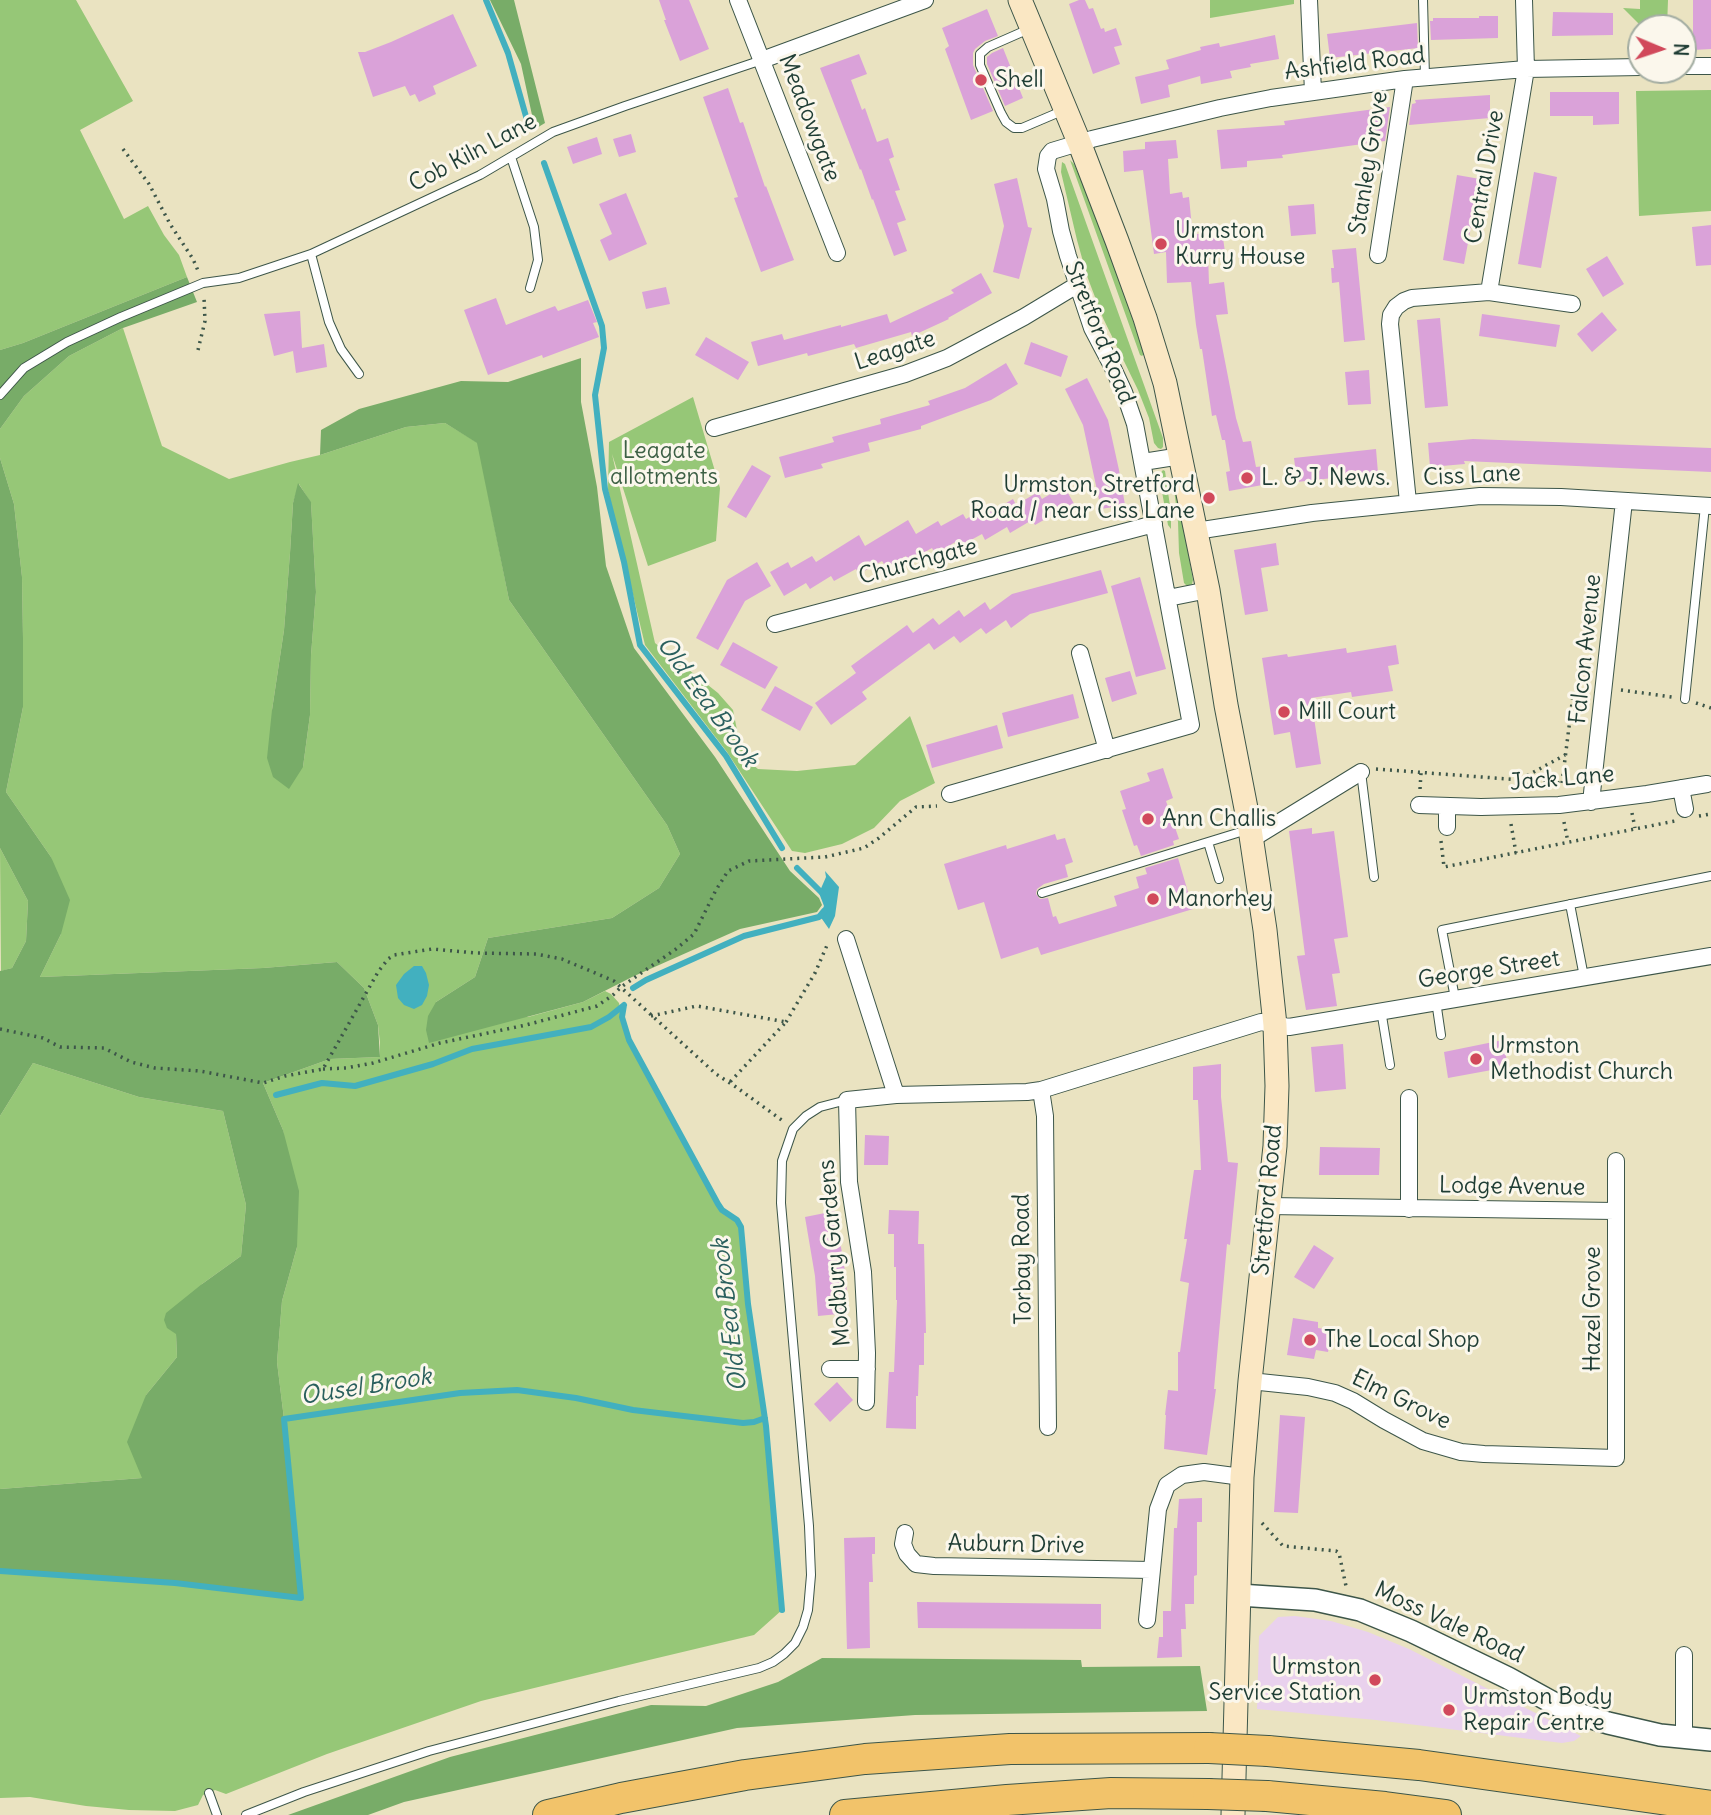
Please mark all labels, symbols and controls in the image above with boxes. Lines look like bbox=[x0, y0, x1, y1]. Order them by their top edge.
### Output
north arrow bbox=[1627, 14, 1697, 84]
street label: Ashfield Road bbox=[1283, 42, 1427, 86]
text: N bbox=[1669, 43, 1693, 57]
street label: Meadowgate bbox=[772, 50, 846, 186]
place label: Shell bbox=[995, 66, 1044, 94]
marker: Shell bbox=[973, 72, 989, 88]
street label: Stanley Grove bbox=[1344, 89, 1394, 237]
street label: Cob Kiln Lane bbox=[404, 108, 542, 198]
street label: Central Drive bbox=[1460, 108, 1510, 246]
place label: Urmston Kurry House bbox=[1175, 217, 1305, 271]
marker: Urmston Kurry House bbox=[1153, 236, 1169, 252]
street label: Stretford Road bbox=[1058, 258, 1140, 408]
street label: Leagate bbox=[851, 325, 939, 377]
park label: Leagate allotments bbox=[610, 437, 718, 491]
street label: Ciss Lane bbox=[1422, 460, 1522, 492]
place label: L. & J. News. bbox=[1261, 464, 1390, 492]
marker: L. & J. News. bbox=[1239, 470, 1255, 486]
place label: Urmston, Stretford Road / near Ciss Lane bbox=[970, 471, 1195, 525]
marker: Urmston, Stretford Road / near Ciss Lane bbox=[1201, 490, 1217, 506]
street label: Churchgate bbox=[856, 533, 980, 591]
street label: Falcon Avenue bbox=[1564, 573, 1608, 725]
water label: Old Eea Brook bbox=[650, 631, 764, 773]
place label: Mill Court bbox=[1298, 698, 1396, 726]
marker: Mill Court bbox=[1276, 704, 1292, 720]
street label: Jack Lane bbox=[1509, 761, 1615, 797]
place label: Ann Challis bbox=[1162, 805, 1276, 833]
marker: Ann Challis bbox=[1140, 811, 1156, 827]
place label: Manorhey bbox=[1167, 885, 1273, 913]
marker: Manorhey bbox=[1145, 891, 1161, 907]
street label: George Street bbox=[1416, 945, 1562, 995]
place label: Urmston Methodist Church bbox=[1490, 1032, 1673, 1086]
marker: Urmston Methodist Church bbox=[1468, 1051, 1484, 1067]
street label: Stretford Road bbox=[1248, 1123, 1288, 1277]
street label: Modbury Gardens bbox=[813, 1158, 857, 1348]
street label: Lodge Avenue bbox=[1439, 1172, 1585, 1202]
street label: Torbay Road bbox=[1008, 1193, 1038, 1325]
water label: Old Eea Brook bbox=[706, 1237, 754, 1393]
street label: Hazel Grove bbox=[1579, 1246, 1607, 1372]
place label: The Local Shop bbox=[1324, 1326, 1480, 1354]
marker: The Local Shop bbox=[1302, 1332, 1318, 1348]
water label: Ousel Brook bbox=[299, 1362, 433, 1412]
street label: Elm Grove bbox=[1347, 1364, 1455, 1436]
street label: Auburn Drive bbox=[947, 1530, 1085, 1560]
street label: Moss Vale Road bbox=[1370, 1576, 1528, 1670]
place label: Urmston Service Station bbox=[1209, 1653, 1361, 1707]
marker: Urmston Service Station bbox=[1367, 1672, 1383, 1688]
place label: Urmston Body Repair Centre bbox=[1463, 1683, 1613, 1737]
marker: Urmston Body Repair Centre bbox=[1441, 1702, 1457, 1718]

